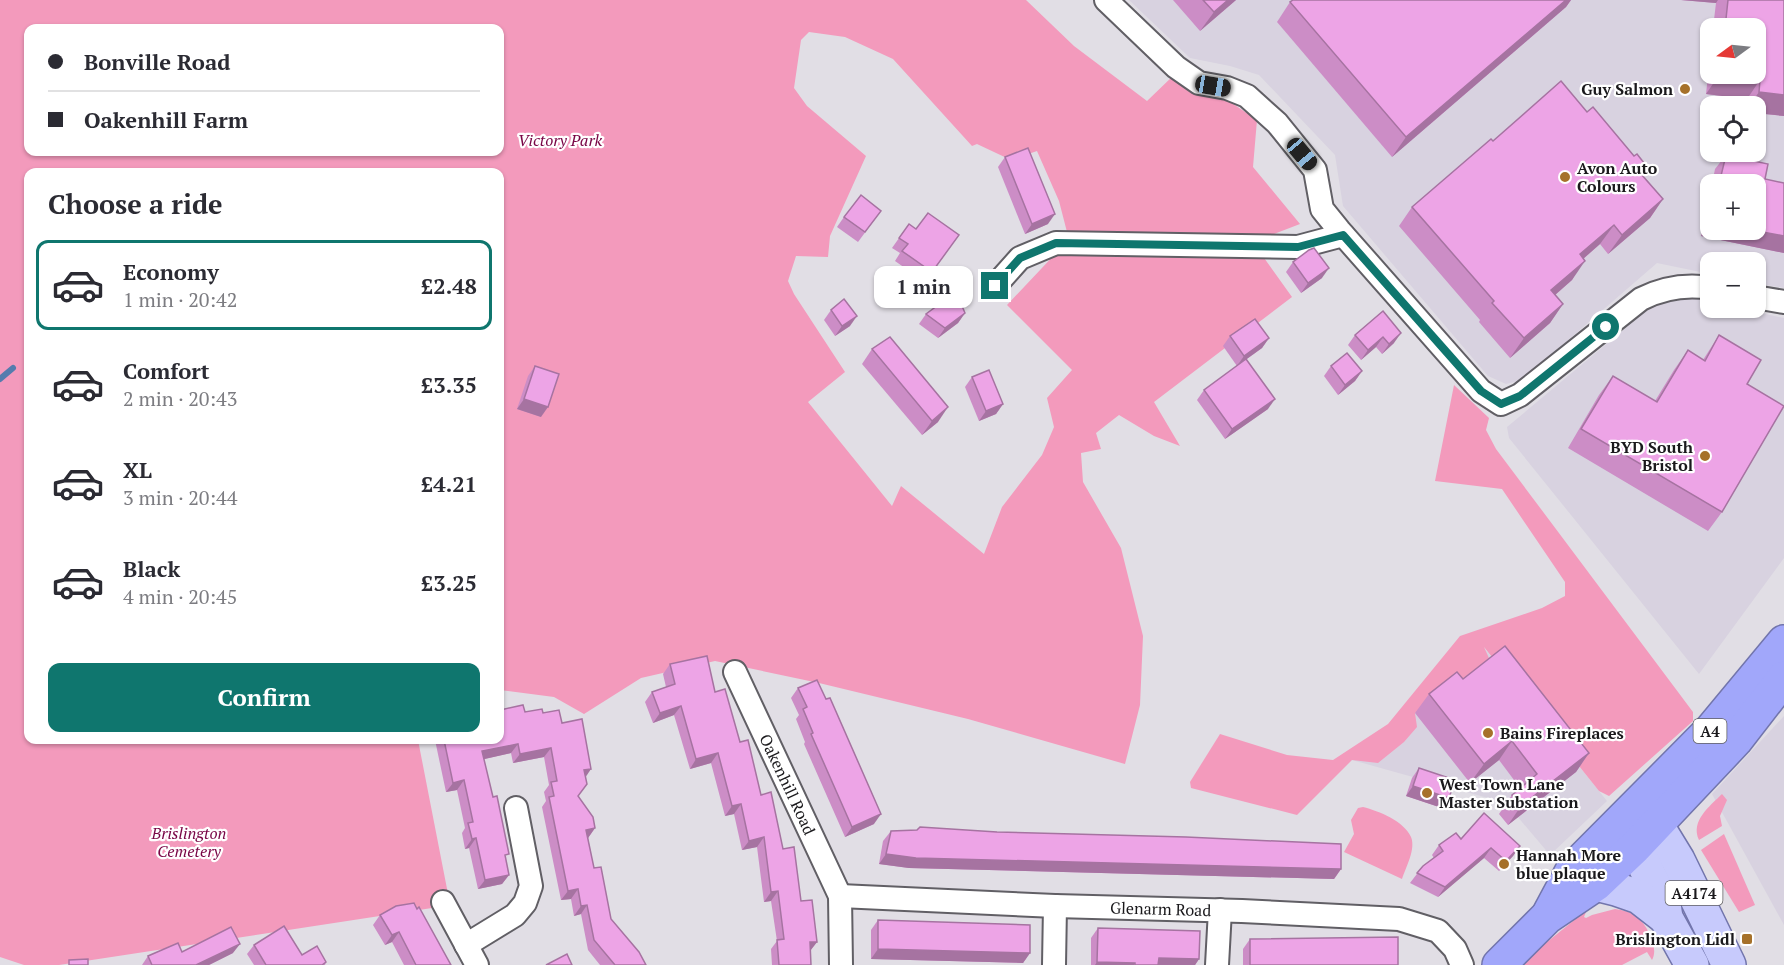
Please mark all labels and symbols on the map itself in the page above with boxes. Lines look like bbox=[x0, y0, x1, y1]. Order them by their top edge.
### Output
north arrow bbox=[1700, 18, 1766, 84]
car bbox=[1194, 74, 1232, 98]
place label: Guy Salmon bbox=[1581, 78, 1674, 100]
marker: Guy Salmon bbox=[1678, 82, 1692, 96]
park label: Victory Park bbox=[518, 129, 603, 151]
car bbox=[1284, 134, 1320, 174]
place label: Avon Auto Colours bbox=[1577, 157, 1658, 197]
marker: Avon Auto Colours bbox=[1558, 170, 1572, 184]
callout: 1 min bbox=[875, 265, 974, 307]
route end bbox=[981, 272, 1008, 299]
route start bbox=[1592, 313, 1619, 340]
place label: BYD South Bristol bbox=[1610, 436, 1694, 476]
marker: BYD South Bristol bbox=[1698, 449, 1712, 463]
road number: A4 bbox=[1694, 719, 1726, 743]
place label: Bains Fireplaces bbox=[1500, 722, 1624, 744]
marker: Bains Fireplaces bbox=[1481, 726, 1495, 740]
street label: Oakenhill Road bbox=[755, 730, 821, 838]
place label: West Town Lane Master Substation bbox=[1439, 773, 1579, 813]
marker: West Town Lane Master Substation bbox=[1420, 786, 1434, 800]
park label: Brislington Cemetery bbox=[151, 822, 226, 862]
place label: Hannah More blue plaque bbox=[1515, 844, 1622, 884]
marker: Hannah More blue plaque bbox=[1497, 857, 1511, 871]
road number: A4174 bbox=[1666, 881, 1722, 905]
street label: Glenarm Road bbox=[1110, 896, 1212, 921]
place label: Brislington Lidl bbox=[1615, 928, 1735, 950]
marker: Brislington Lidl bbox=[1740, 932, 1754, 946]

